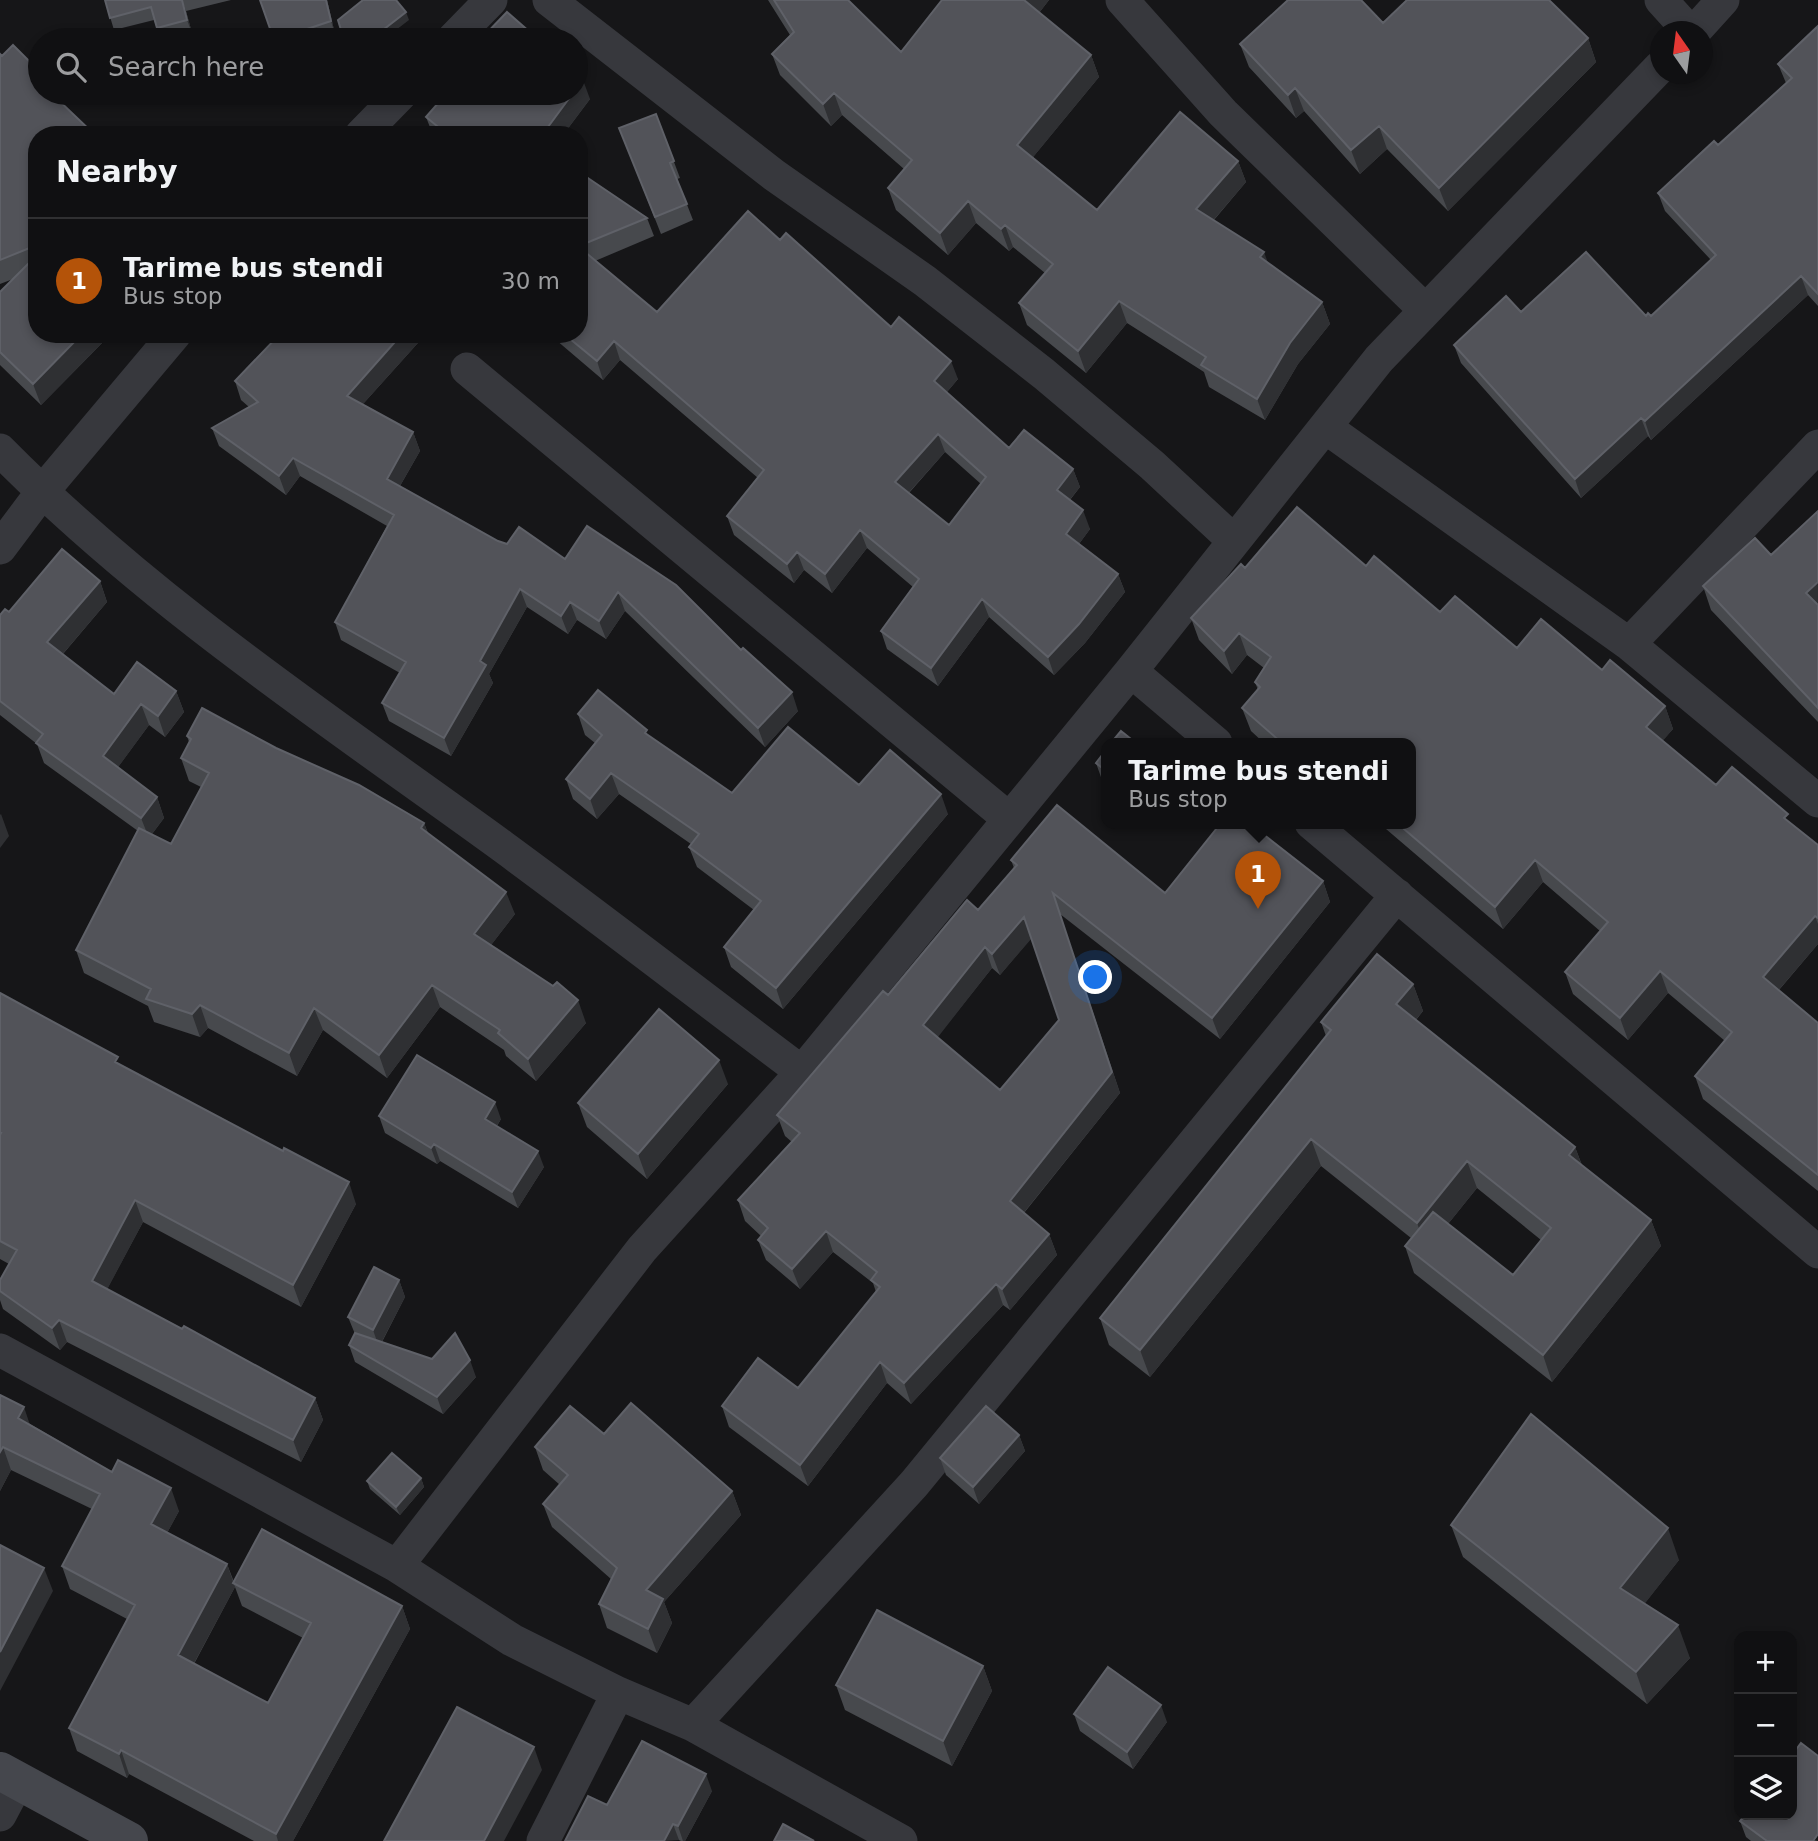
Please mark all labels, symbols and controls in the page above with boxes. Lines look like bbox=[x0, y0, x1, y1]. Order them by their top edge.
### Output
north arrow bbox=[1650, 21, 1713, 84]
search box bbox=[28, 28, 588, 105]
icon: search bbox=[52, 48, 90, 86]
text: Search here bbox=[108, 52, 264, 82]
text: Nearby bbox=[56, 154, 178, 189]
text: Tarime bus stendi bbox=[123, 253, 384, 283]
text: 1 bbox=[71, 268, 87, 294]
text: 30 m bbox=[501, 268, 560, 294]
text: Bus stop bbox=[123, 283, 222, 309]
popup bbox=[1101, 738, 1416, 829]
text: Tarime bus stendi bbox=[1128, 756, 1389, 786]
text: Bus stop bbox=[1128, 786, 1227, 812]
pin: 1 bbox=[1235, 851, 1281, 909]
your location bbox=[1078, 960, 1112, 994]
map controls bbox=[1734, 1631, 1797, 1820]
button: + bbox=[1734, 1631, 1797, 1694]
button: − bbox=[1734, 1694, 1797, 1757]
button: layers bbox=[1734, 1757, 1797, 1820]

